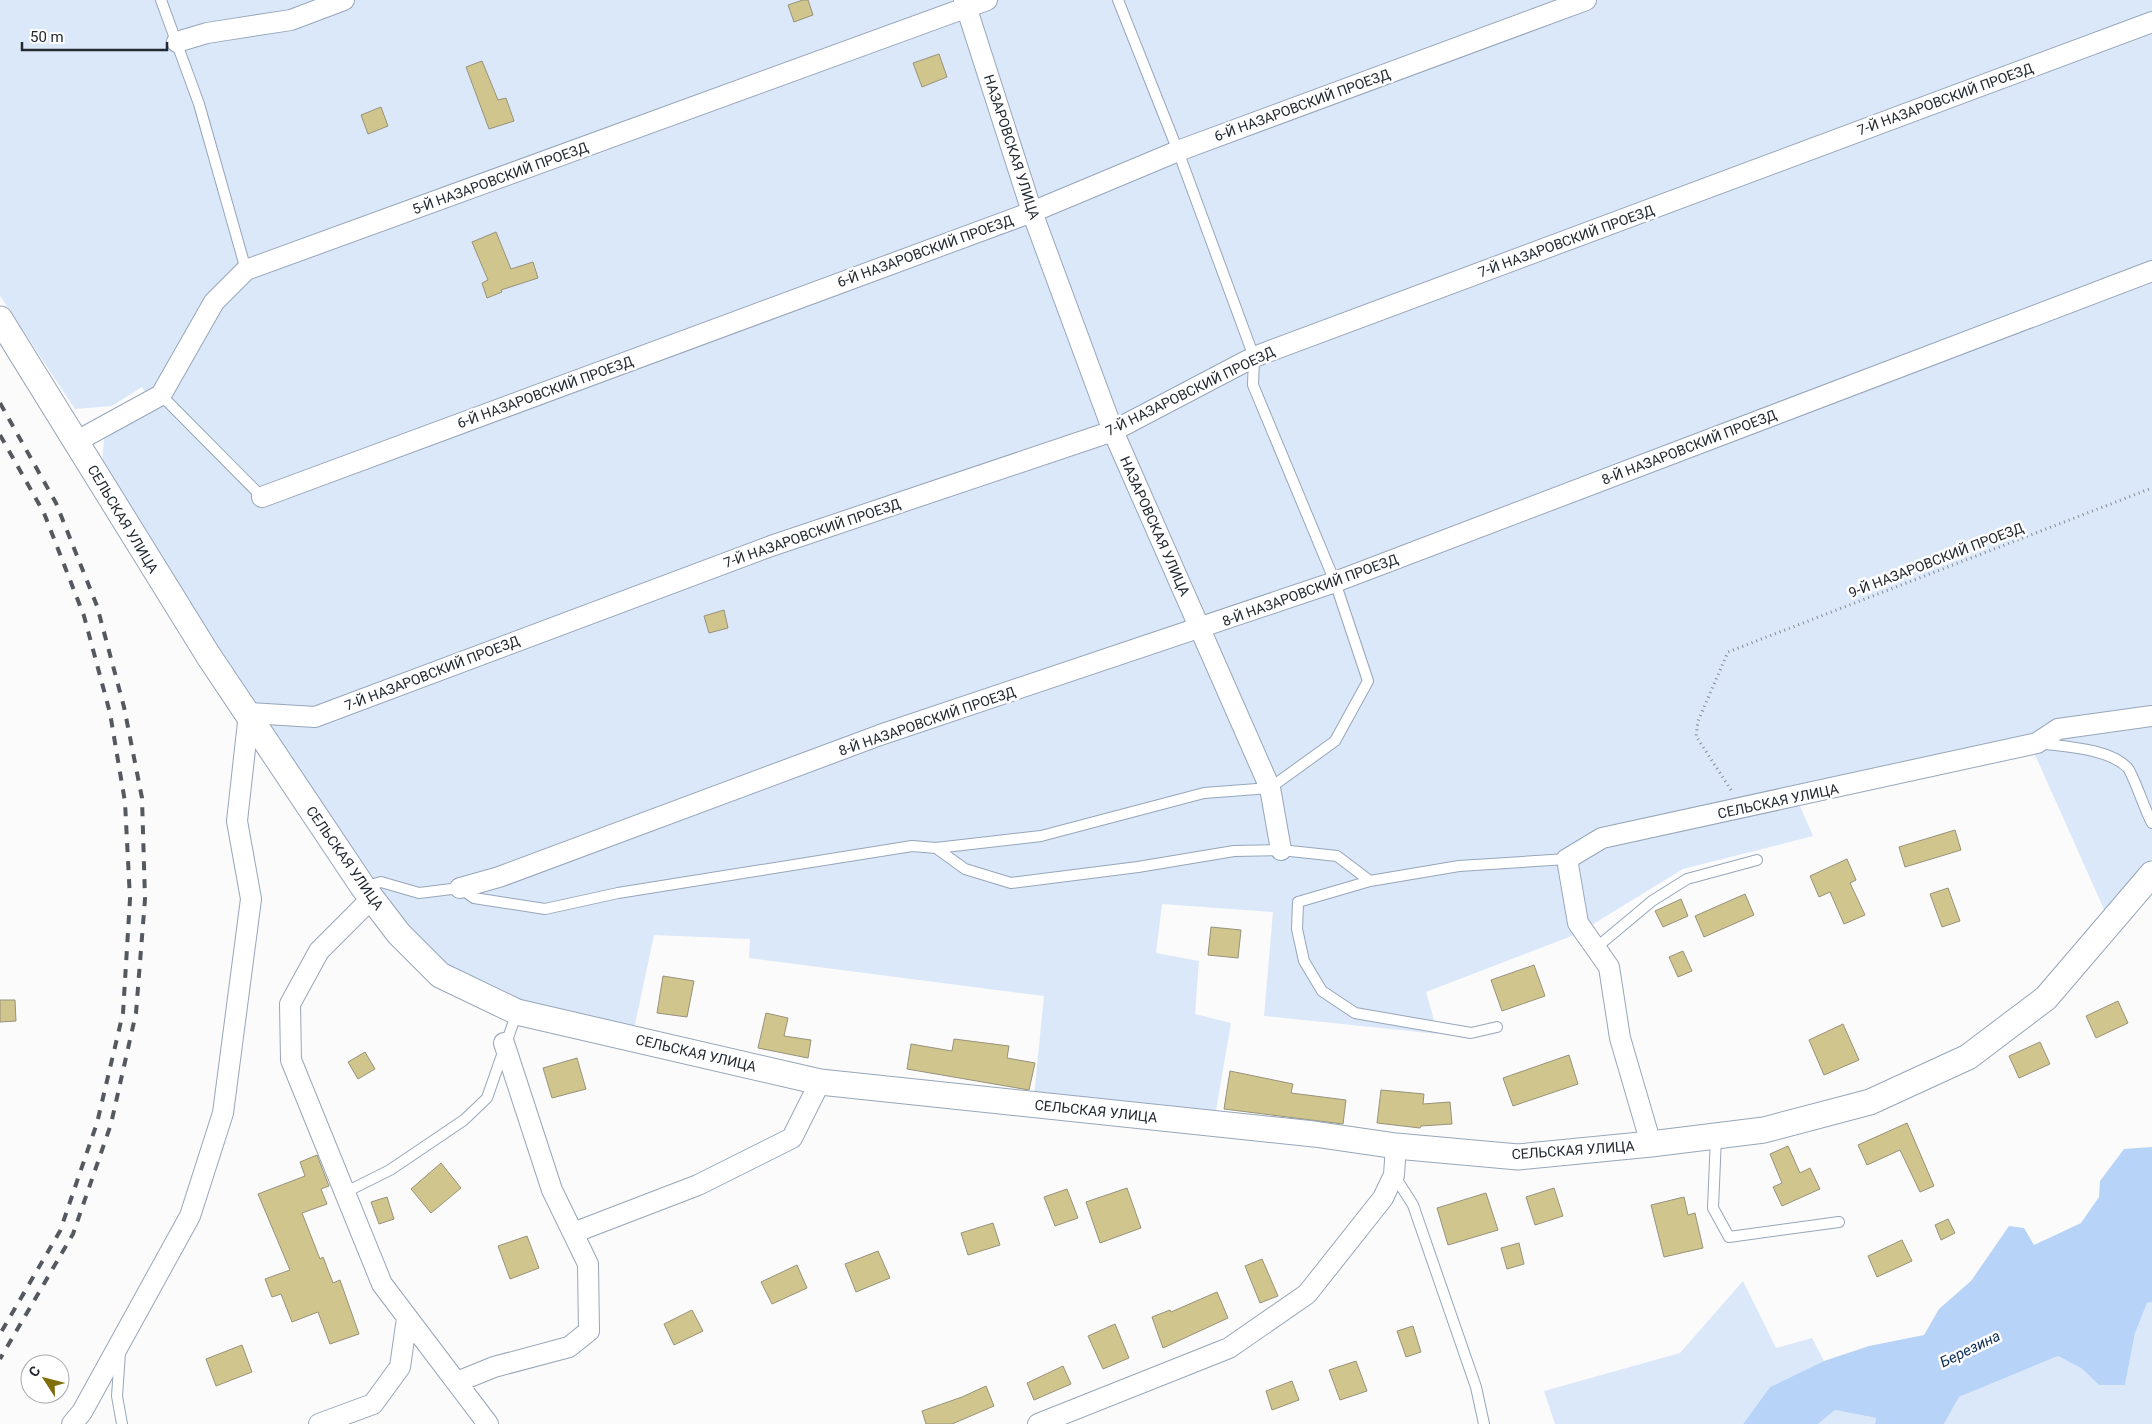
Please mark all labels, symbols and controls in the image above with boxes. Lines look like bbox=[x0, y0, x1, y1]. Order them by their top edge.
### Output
scale bar bbox=[22, 20, 168, 52]
text: 50 m bbox=[30, 28, 64, 46]
street label: 7-Й НАЗАРОВСКИЙ ПРОЕЗД bbox=[1855, 60, 2036, 138]
street label: 6-Й НАЗАРОВСКИЙ ПРОЕЗД bbox=[1212, 66, 1393, 144]
street label: НАЗАРОВСКАЯ УЛИЦА bbox=[981, 73, 1043, 221]
street label: 5-Й НАЗАРОВСКИЙ ПРОЕЗД bbox=[410, 139, 591, 217]
street label: 7-Й НАЗАРОВСКИЙ ПРОЕЗД bbox=[1476, 202, 1657, 280]
street label: 6-Й НАЗАРОВСКИЙ ПРОЕЗД bbox=[835, 212, 1016, 290]
street label: 7-Й НАЗАРОВСКИЙ ПРОЕЗД bbox=[1103, 343, 1277, 439]
street label: 6-Й НАЗАРОВСКИЙ ПРОЕЗД bbox=[455, 353, 636, 431]
street label: 8-Й НАЗАРОВСКИЙ ПРОЕЗД bbox=[1599, 406, 1779, 488]
street label: НАЗАРОВСКАЯ УЛИЦА bbox=[1117, 454, 1193, 598]
street label: СЕЛЬСКАЯ УЛИЦА bbox=[84, 462, 162, 576]
street label: 7-Й НАЗАРОВСКИЙ ПРОЕЗД bbox=[722, 495, 903, 571]
street label: 9-Й НАЗАРОВСКИЙ ПРОЕЗД bbox=[1846, 519, 2026, 601]
street label: 8-Й НАЗАРОВСКИЙ ПРОЕЗД bbox=[1220, 551, 1401, 629]
street label: 7-Й НАЗАРОВСКИЙ ПРОЕЗД bbox=[342, 632, 522, 714]
street label: 8-Й НАЗАРОВСКИЙ ПРОЕЗД bbox=[837, 683, 1018, 759]
street label: СЕЛЬСКАЯ УЛИЦА bbox=[1716, 780, 1840, 822]
street label: СЕЛЬСКАЯ УЛИЦА bbox=[303, 803, 387, 913]
street label: СЕЛЬСКАЯ УЛИЦА bbox=[634, 1031, 758, 1075]
street label: СЕЛЬСКАЯ УЛИЦА bbox=[1034, 1097, 1158, 1125]
street label: СЕЛЬСКАЯ УЛИЦА bbox=[1511, 1138, 1635, 1162]
water label: Березина bbox=[1937, 1327, 2003, 1371]
north arrow bbox=[20, 1354, 70, 1404]
text: С bbox=[25, 1363, 44, 1380]

